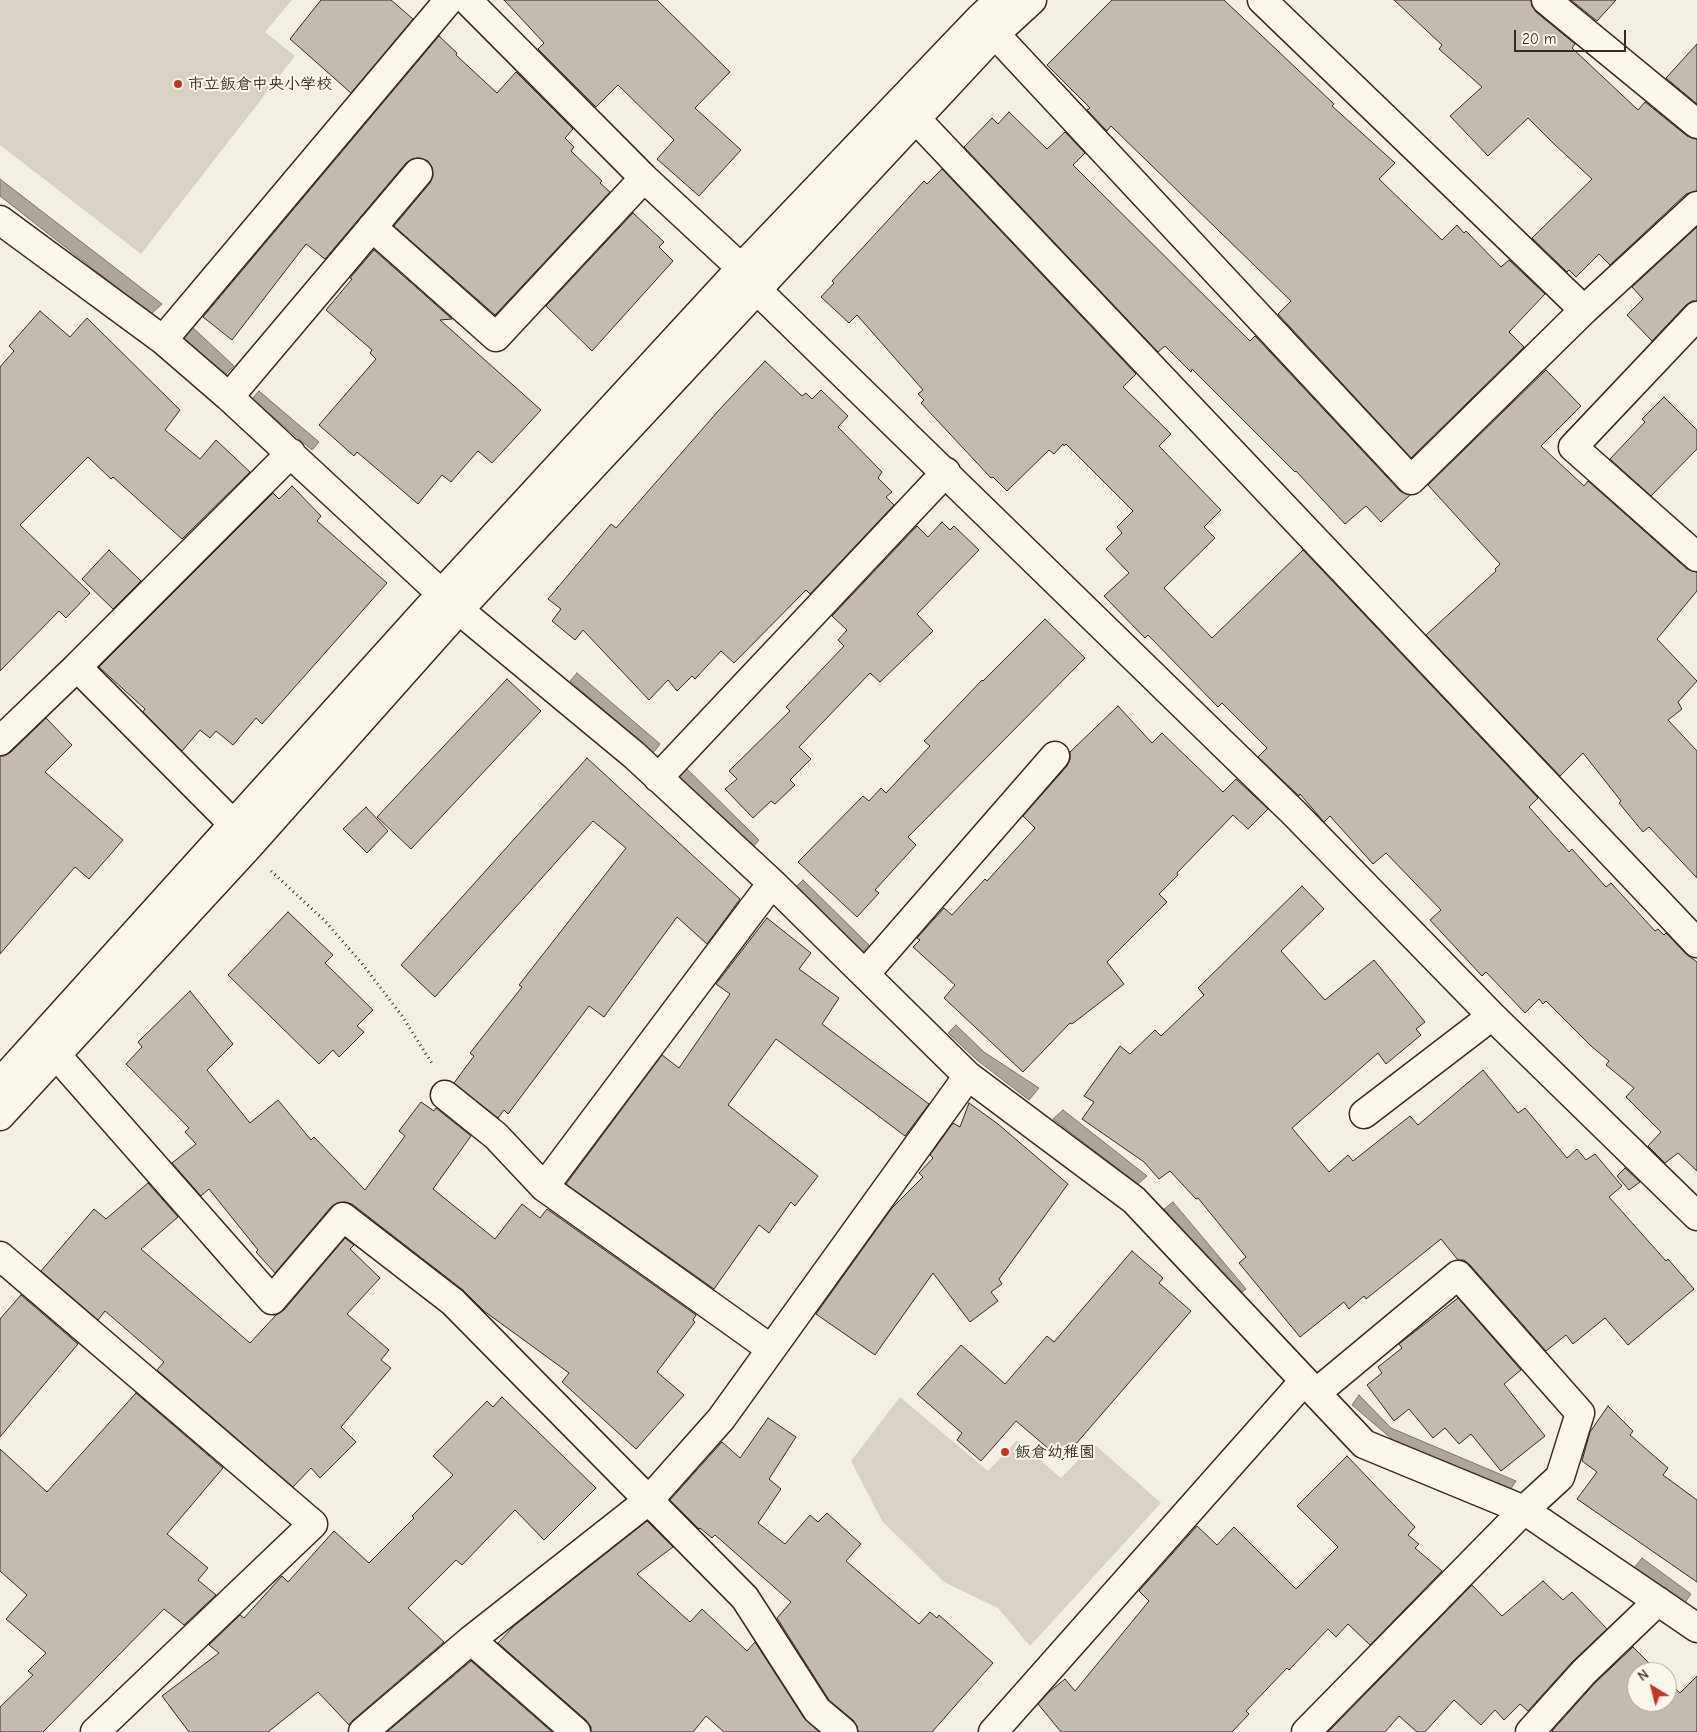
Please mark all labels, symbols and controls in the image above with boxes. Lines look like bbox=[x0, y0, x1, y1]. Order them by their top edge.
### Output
scale bar bbox=[1517, 20, 1630, 52]
text: 20 m bbox=[1522, 30, 1556, 48]
place label: 市立飯倉中央小学校 bbox=[188, 74, 332, 94]
marker: 市立飯倉中央小学校 bbox=[172, 78, 184, 90]
place label: 飯倉幼稚園 bbox=[1015, 1442, 1095, 1462]
marker: 飯倉幼稚園 bbox=[999, 1446, 1011, 1458]
north arrow bbox=[1627, 1662, 1677, 1712]
text: N bbox=[1635, 1666, 1652, 1685]

